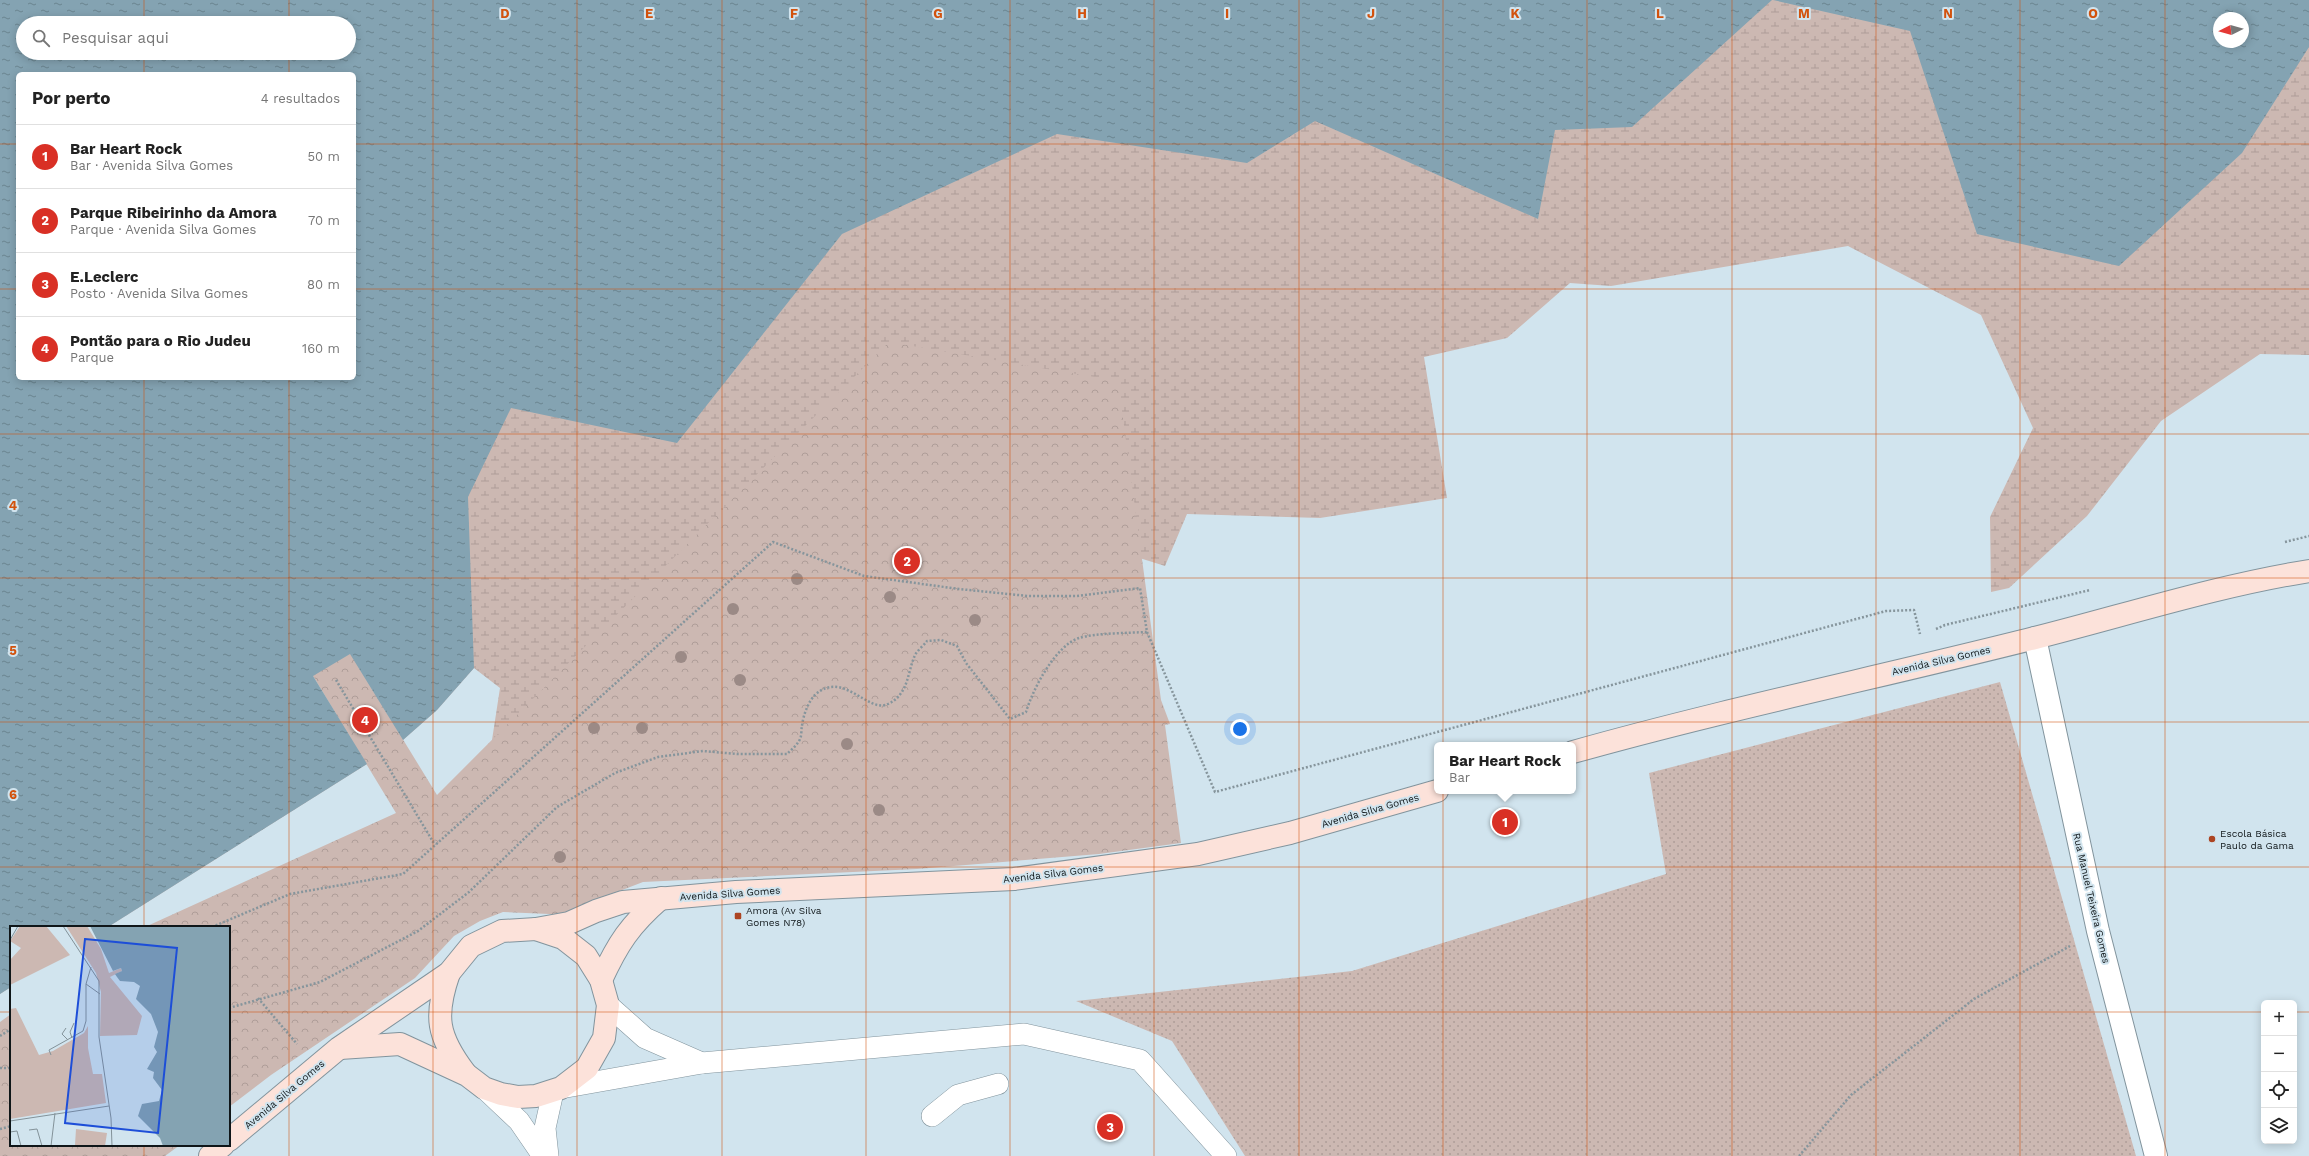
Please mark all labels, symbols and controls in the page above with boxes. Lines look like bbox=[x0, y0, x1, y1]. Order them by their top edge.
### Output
text: D bbox=[500, 6, 510, 21]
text: E bbox=[645, 6, 653, 21]
text: F bbox=[790, 6, 798, 21]
text: G bbox=[933, 6, 943, 21]
text: H bbox=[1077, 6, 1087, 21]
text: I bbox=[1225, 6, 1229, 21]
text: J bbox=[1367, 6, 1375, 21]
text: K bbox=[1510, 6, 1520, 21]
text: L bbox=[1656, 6, 1664, 21]
text: M bbox=[1798, 6, 1810, 21]
text: N bbox=[1943, 6, 1953, 21]
text: O bbox=[2088, 6, 2098, 21]
north arrow bbox=[2213, 12, 2249, 48]
search box bbox=[16, 16, 356, 60]
icon: search bbox=[30, 27, 52, 49]
text: Pesquisar aqui bbox=[62, 29, 169, 47]
text: Por perto bbox=[32, 88, 110, 108]
text: 4 resultados bbox=[261, 91, 340, 106]
text: Bar Heart Rock bbox=[70, 140, 182, 158]
text: 1 bbox=[42, 149, 48, 164]
text: 50 m bbox=[308, 149, 340, 164]
text: Bar · Avenida Silva Gomes bbox=[70, 158, 233, 173]
text: Parque Ribeirinho da Amora bbox=[70, 204, 277, 222]
text: 2 bbox=[41, 213, 49, 228]
text: 70 m bbox=[308, 213, 340, 228]
text: Parque · Avenida Silva Gomes bbox=[70, 222, 256, 237]
text: E.Leclerc bbox=[70, 268, 139, 286]
text: 3 bbox=[41, 277, 49, 292]
text: 80 m bbox=[307, 277, 340, 292]
text: Posto · Avenida Silva Gomes bbox=[70, 286, 248, 301]
text: Pontão para o Rio Judeu bbox=[70, 332, 251, 350]
text: 4 bbox=[41, 341, 49, 356]
text: 160 m bbox=[302, 341, 340, 356]
text: Parque bbox=[70, 350, 114, 365]
text: 4 bbox=[9, 498, 18, 513]
pin: 2 bbox=[894, 546, 920, 576]
text: 5 bbox=[9, 643, 17, 658]
street label: Avenida Silva Gomes bbox=[1891, 644, 1991, 677]
pin: 4 bbox=[352, 705, 378, 735]
your location bbox=[1230, 719, 1250, 739]
popup bbox=[1434, 742, 1576, 794]
text: Bar Heart Rock bbox=[1449, 752, 1561, 770]
text: Bar bbox=[1449, 770, 1470, 785]
text: 6 bbox=[9, 787, 17, 802]
street label: Avenida Silva Gomes bbox=[1320, 791, 1420, 830]
pin: 1 bbox=[1492, 807, 1518, 837]
place label: Escola Básica Paulo da Gama bbox=[2220, 828, 2294, 851]
street label: Rua Manuel Teixeira Gomes bbox=[2071, 832, 2112, 964]
marker: Escola Básica Paulo da Gama bbox=[2207, 834, 2217, 844]
street label: Avenida Silva Gomes bbox=[1002, 862, 1104, 885]
street label: Avenida Silva Gomes bbox=[679, 884, 781, 903]
place label: Amora (Av Silva Gomes N78) bbox=[746, 905, 822, 928]
marker: Amora (Av Silva Gomes N78) bbox=[733, 911, 743, 921]
inset map bbox=[10, 926, 230, 1146]
map controls bbox=[2261, 1000, 2297, 1144]
button: + bbox=[2261, 1000, 2297, 1036]
button: − bbox=[2261, 1036, 2297, 1072]
street label: Avenida Silva Gomes bbox=[242, 1058, 326, 1131]
button: locate bbox=[2261, 1072, 2297, 1108]
button: layers bbox=[2261, 1108, 2297, 1144]
pin: 3 bbox=[1097, 1112, 1123, 1142]

